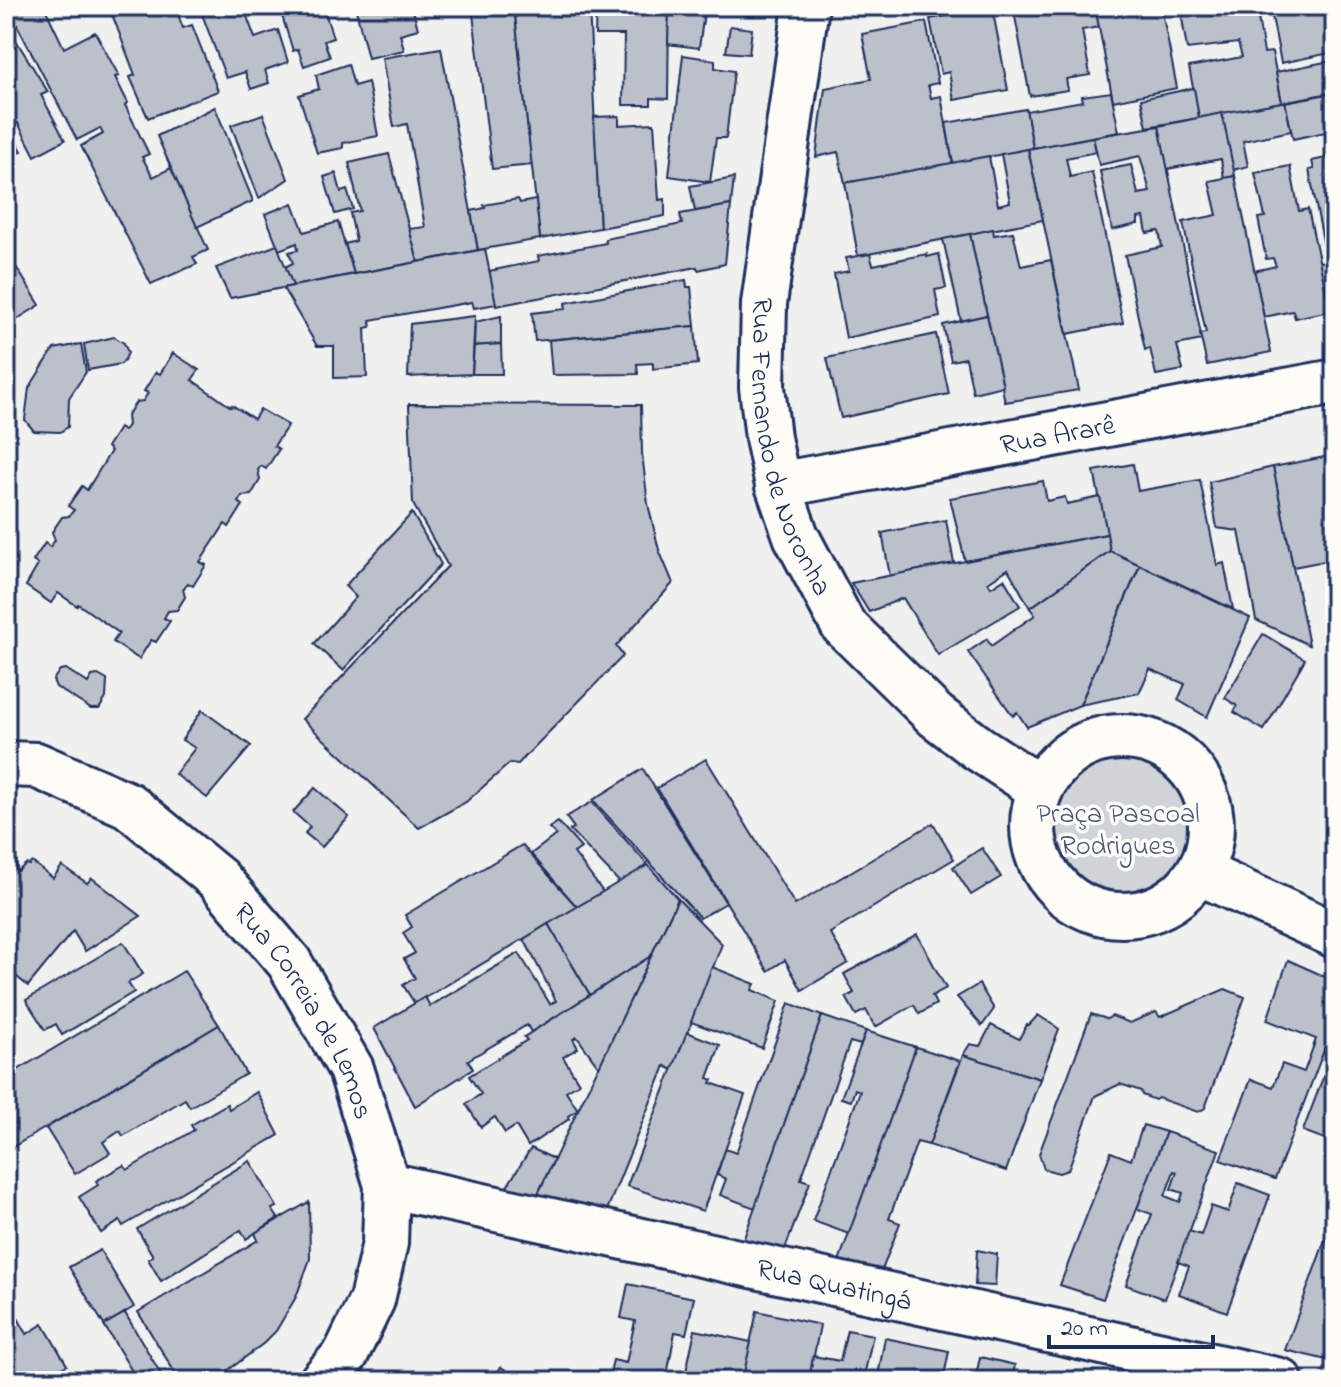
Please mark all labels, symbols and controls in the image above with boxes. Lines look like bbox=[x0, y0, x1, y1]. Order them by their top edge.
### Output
street label: Rua Fernando de Noronha bbox=[738, 297, 841, 604]
street label: Rua Ararê bbox=[997, 406, 1119, 467]
park label: Praça Pascoal Rodrigues bbox=[1036, 795, 1200, 868]
street label: Rua Correia de Lemos bbox=[222, 894, 382, 1125]
street label: Rua Quatingá bbox=[752, 1250, 915, 1324]
scale bar bbox=[1049, 1299, 1213, 1349]
text: 20 m bbox=[1061, 1312, 1108, 1347]

